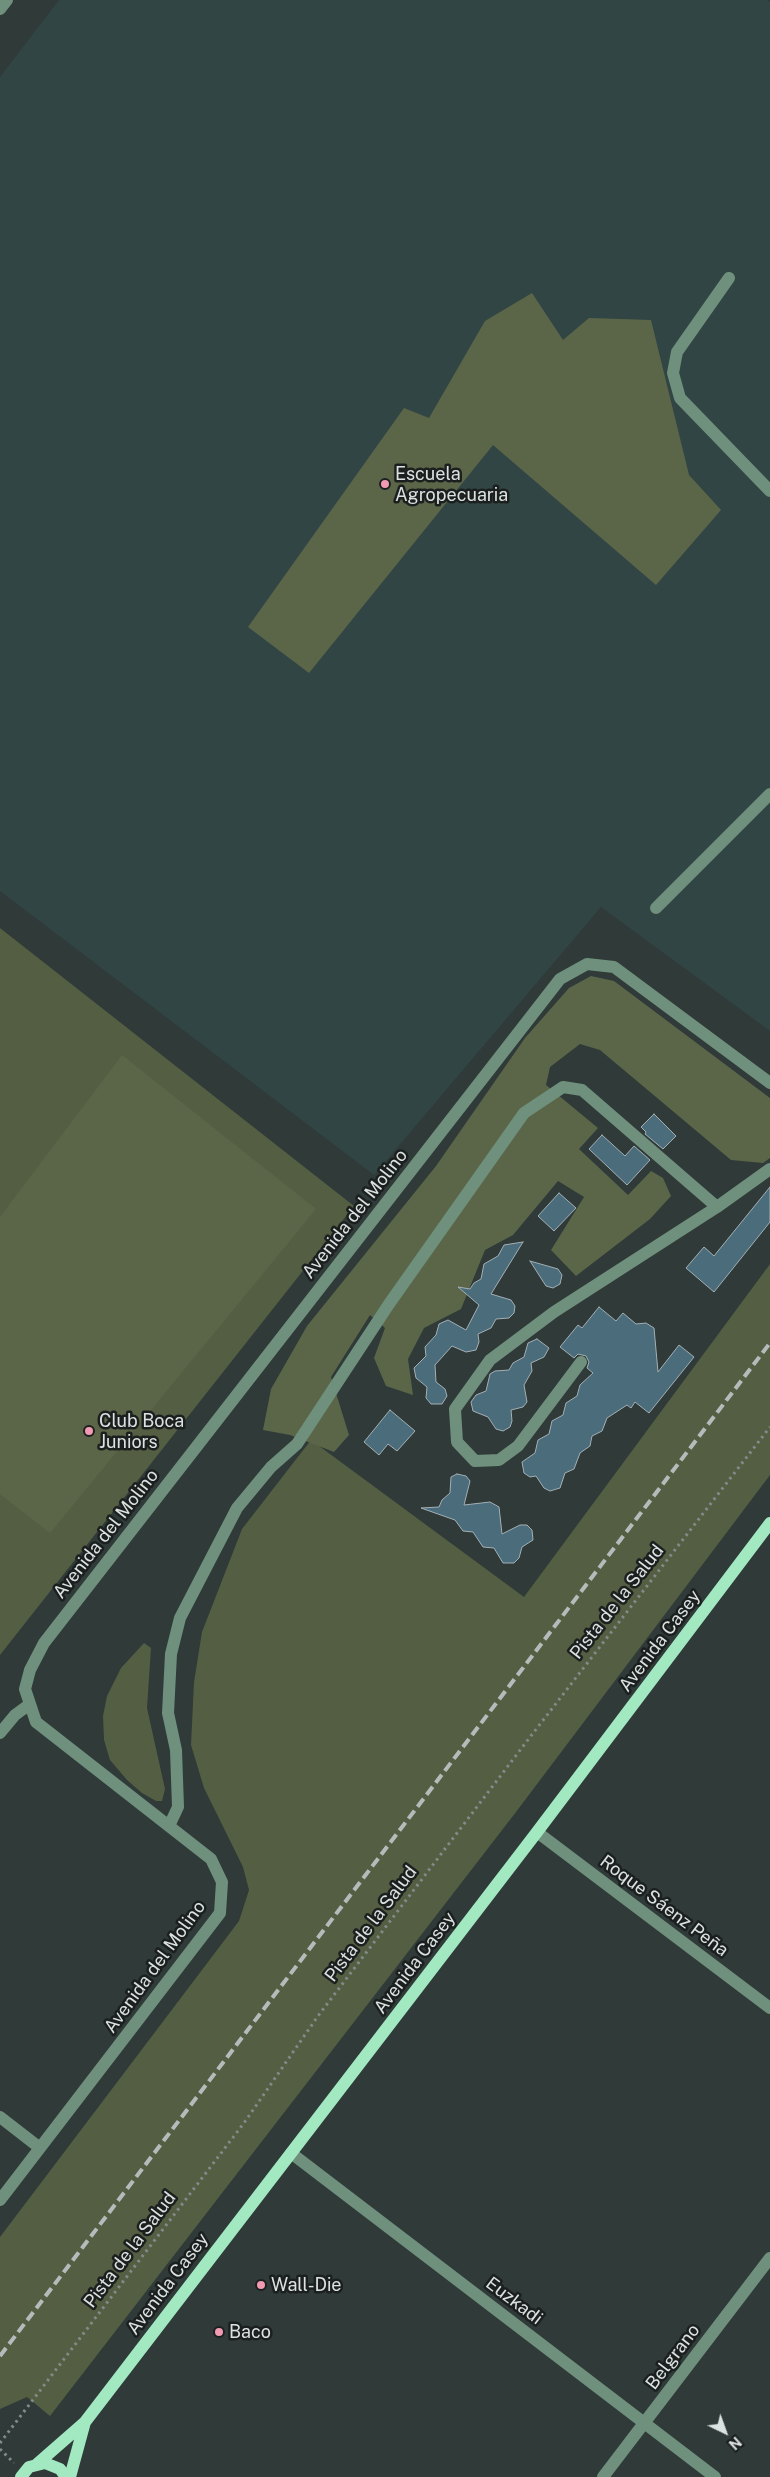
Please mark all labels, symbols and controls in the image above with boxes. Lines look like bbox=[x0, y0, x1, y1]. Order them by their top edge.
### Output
place label: Escuela Agropecuaria bbox=[395, 463, 508, 506]
marker: Escuela Agropecuaria bbox=[379, 478, 391, 490]
street label: Avenida del Molino bbox=[298, 1145, 412, 1283]
place label: Club Boca Juniors bbox=[99, 1410, 184, 1452]
marker: Club Boca Juniors bbox=[83, 1425, 95, 1437]
street label: Avenida del Molino bbox=[49, 1465, 163, 1603]
street label: Pista de la Salud bbox=[566, 1540, 668, 1664]
street label: Avenida Casey bbox=[615, 1586, 705, 1696]
street label: Roque Sáenz Peña bbox=[596, 1851, 732, 1961]
street label: Pista de la Salud bbox=[320, 1862, 422, 1986]
street label: Avenida del Molino bbox=[100, 1897, 210, 2037]
street label: Avenida Casey bbox=[370, 1908, 460, 2018]
street label: Pista de la Salud bbox=[79, 2188, 181, 2312]
street label: Avenida Casey bbox=[123, 2229, 213, 2339]
street label: Euzkadi bbox=[481, 2273, 547, 2329]
place label: Wall-Die bbox=[271, 2274, 342, 2296]
marker: Wall-Die bbox=[255, 2279, 267, 2291]
street label: Belgrano bbox=[641, 2320, 705, 2394]
place label: Baco bbox=[229, 2321, 271, 2343]
marker: Baco bbox=[213, 2326, 225, 2338]
north arrow bbox=[700, 2407, 750, 2457]
text: N bbox=[726, 2434, 744, 2453]

